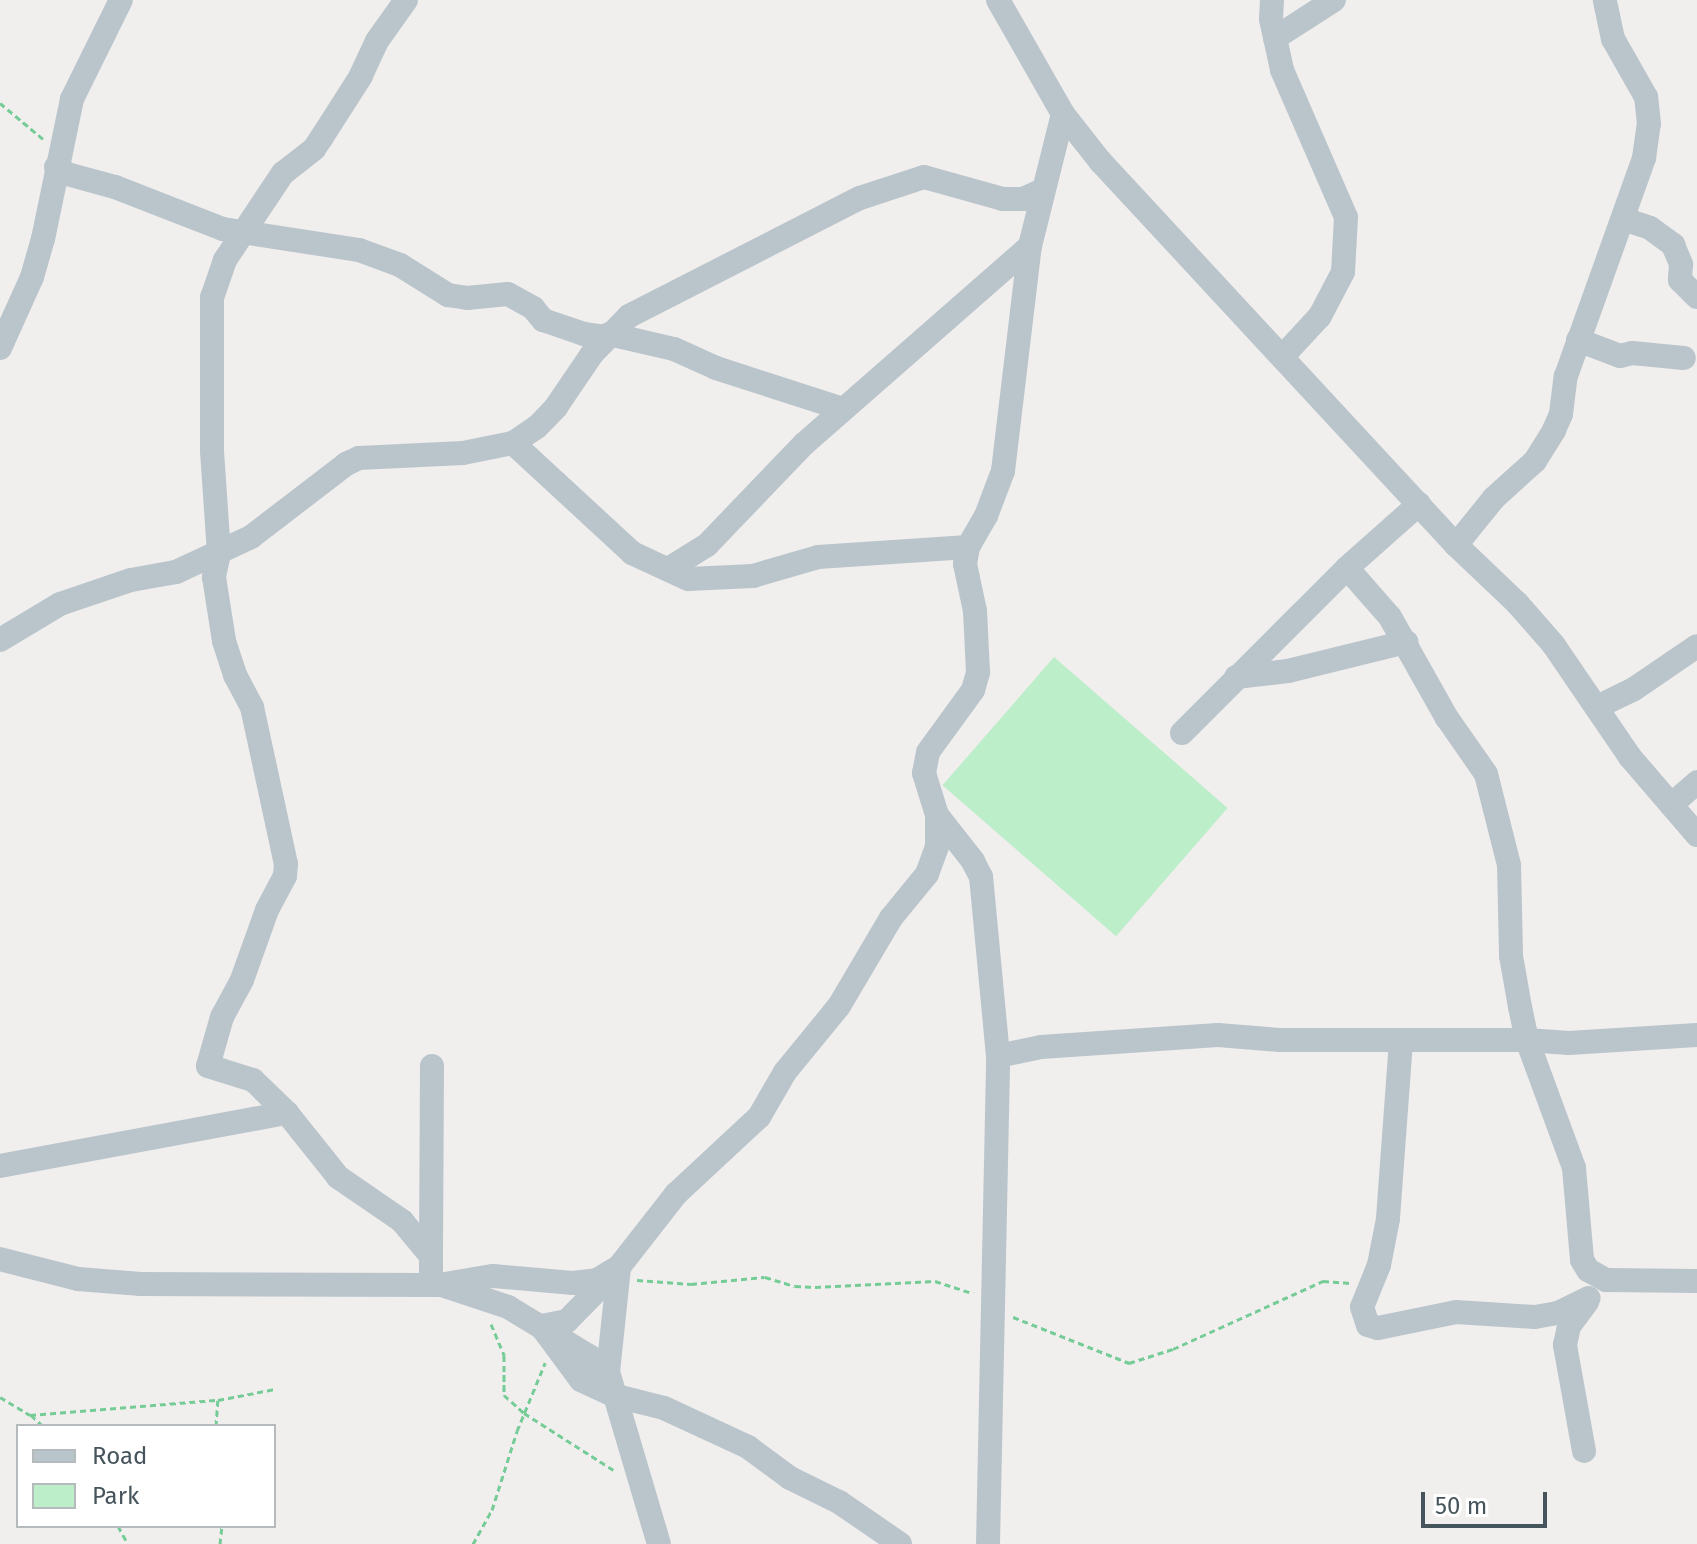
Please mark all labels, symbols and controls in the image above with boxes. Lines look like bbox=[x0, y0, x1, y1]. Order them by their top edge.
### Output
legend bbox=[16, 1424, 276, 1528]
text: Road bbox=[92, 1442, 147, 1470]
scale bar bbox=[1425, 1476, 1551, 1526]
text: Park bbox=[92, 1482, 139, 1510]
text: 50 m bbox=[1435, 1492, 1487, 1520]

